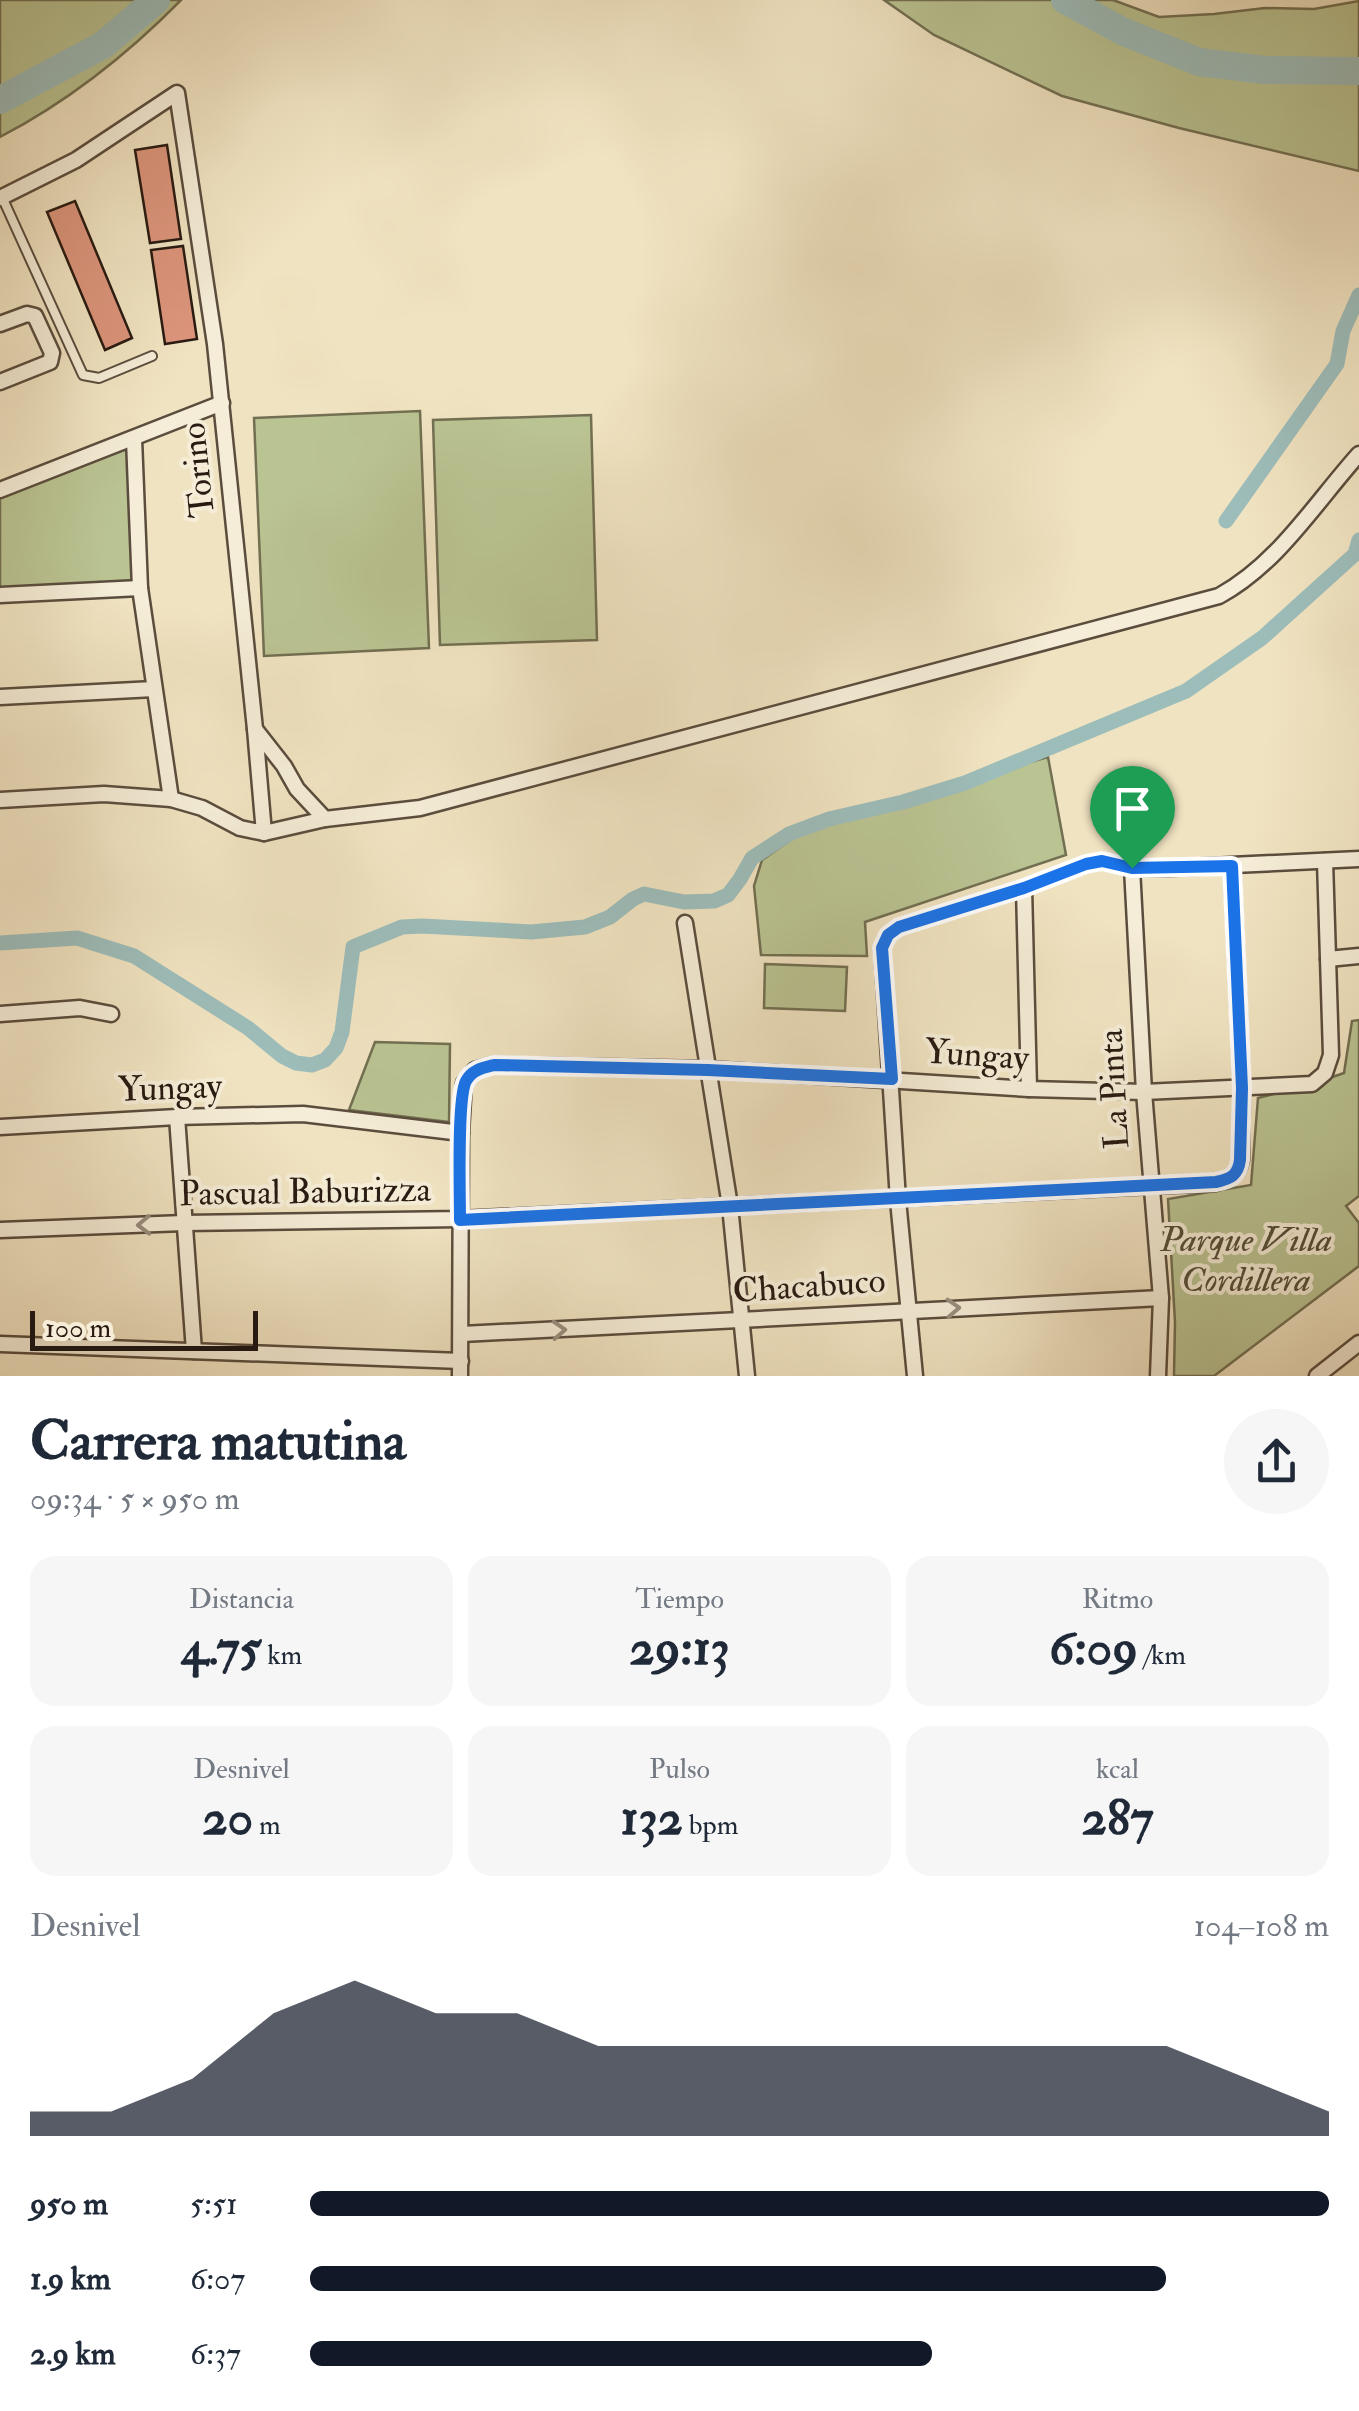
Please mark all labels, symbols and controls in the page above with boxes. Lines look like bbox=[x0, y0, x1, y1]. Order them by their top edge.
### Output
street label: Torino bbox=[171, 420, 225, 520]
pin bbox=[1090, 766, 1175, 869]
icon: arrive bbox=[1105, 781, 1160, 836]
street label: La Pinta bbox=[1089, 1027, 1139, 1150]
street label: Yungay bbox=[924, 1029, 1031, 1081]
street label: Yungay bbox=[117, 1064, 223, 1112]
street label: Pascual Baburizza bbox=[179, 1168, 432, 1216]
one-way arrow bbox=[135, 1214, 151, 1235]
park label: Parque Villa Cordillera bbox=[1159, 1218, 1332, 1302]
street label: Chacabuco bbox=[731, 1259, 887, 1313]
one-way arrow bbox=[946, 1298, 962, 1319]
scale bar bbox=[30, 1306, 258, 1350]
text: 100 m bbox=[45, 1311, 111, 1346]
one-way arrow bbox=[552, 1319, 567, 1340]
text: Carrera matutina bbox=[30, 1407, 406, 1476]
button: share bbox=[1224, 1409, 1329, 1514]
text: 09:34 · 5 × 950 m bbox=[30, 1479, 240, 1519]
text: Distancia bbox=[189, 1582, 294, 1617]
text: Tiempo bbox=[635, 1582, 724, 1617]
text: Ritmo bbox=[1082, 1582, 1153, 1617]
text: 4.75 bbox=[181, 1617, 261, 1680]
text: 29:13 bbox=[629, 1617, 730, 1680]
text: 6:09 bbox=[1049, 1617, 1138, 1680]
text: km bbox=[261, 1638, 302, 1673]
text: /km bbox=[1138, 1638, 1186, 1673]
text: Desnivel bbox=[193, 1752, 290, 1787]
text: Pulso bbox=[649, 1752, 710, 1787]
text: kcal bbox=[1096, 1752, 1139, 1787]
text: 20 bbox=[202, 1787, 253, 1850]
text: 132 bbox=[621, 1787, 683, 1850]
text: 287 bbox=[1082, 1787, 1153, 1850]
text: m bbox=[253, 1808, 281, 1843]
text: bpm bbox=[683, 1808, 738, 1843]
text: Desnivel bbox=[30, 1906, 140, 1946]
text: 104–108 m bbox=[1194, 1906, 1329, 1946]
text: 950 m bbox=[30, 2184, 108, 2224]
text: 5:51 bbox=[190, 2184, 237, 2224]
text: 1.9 km bbox=[30, 2259, 111, 2299]
text: 6:07 bbox=[190, 2259, 245, 2299]
text: 2.9 km bbox=[30, 2334, 116, 2374]
text: 6:37 bbox=[190, 2334, 241, 2374]

